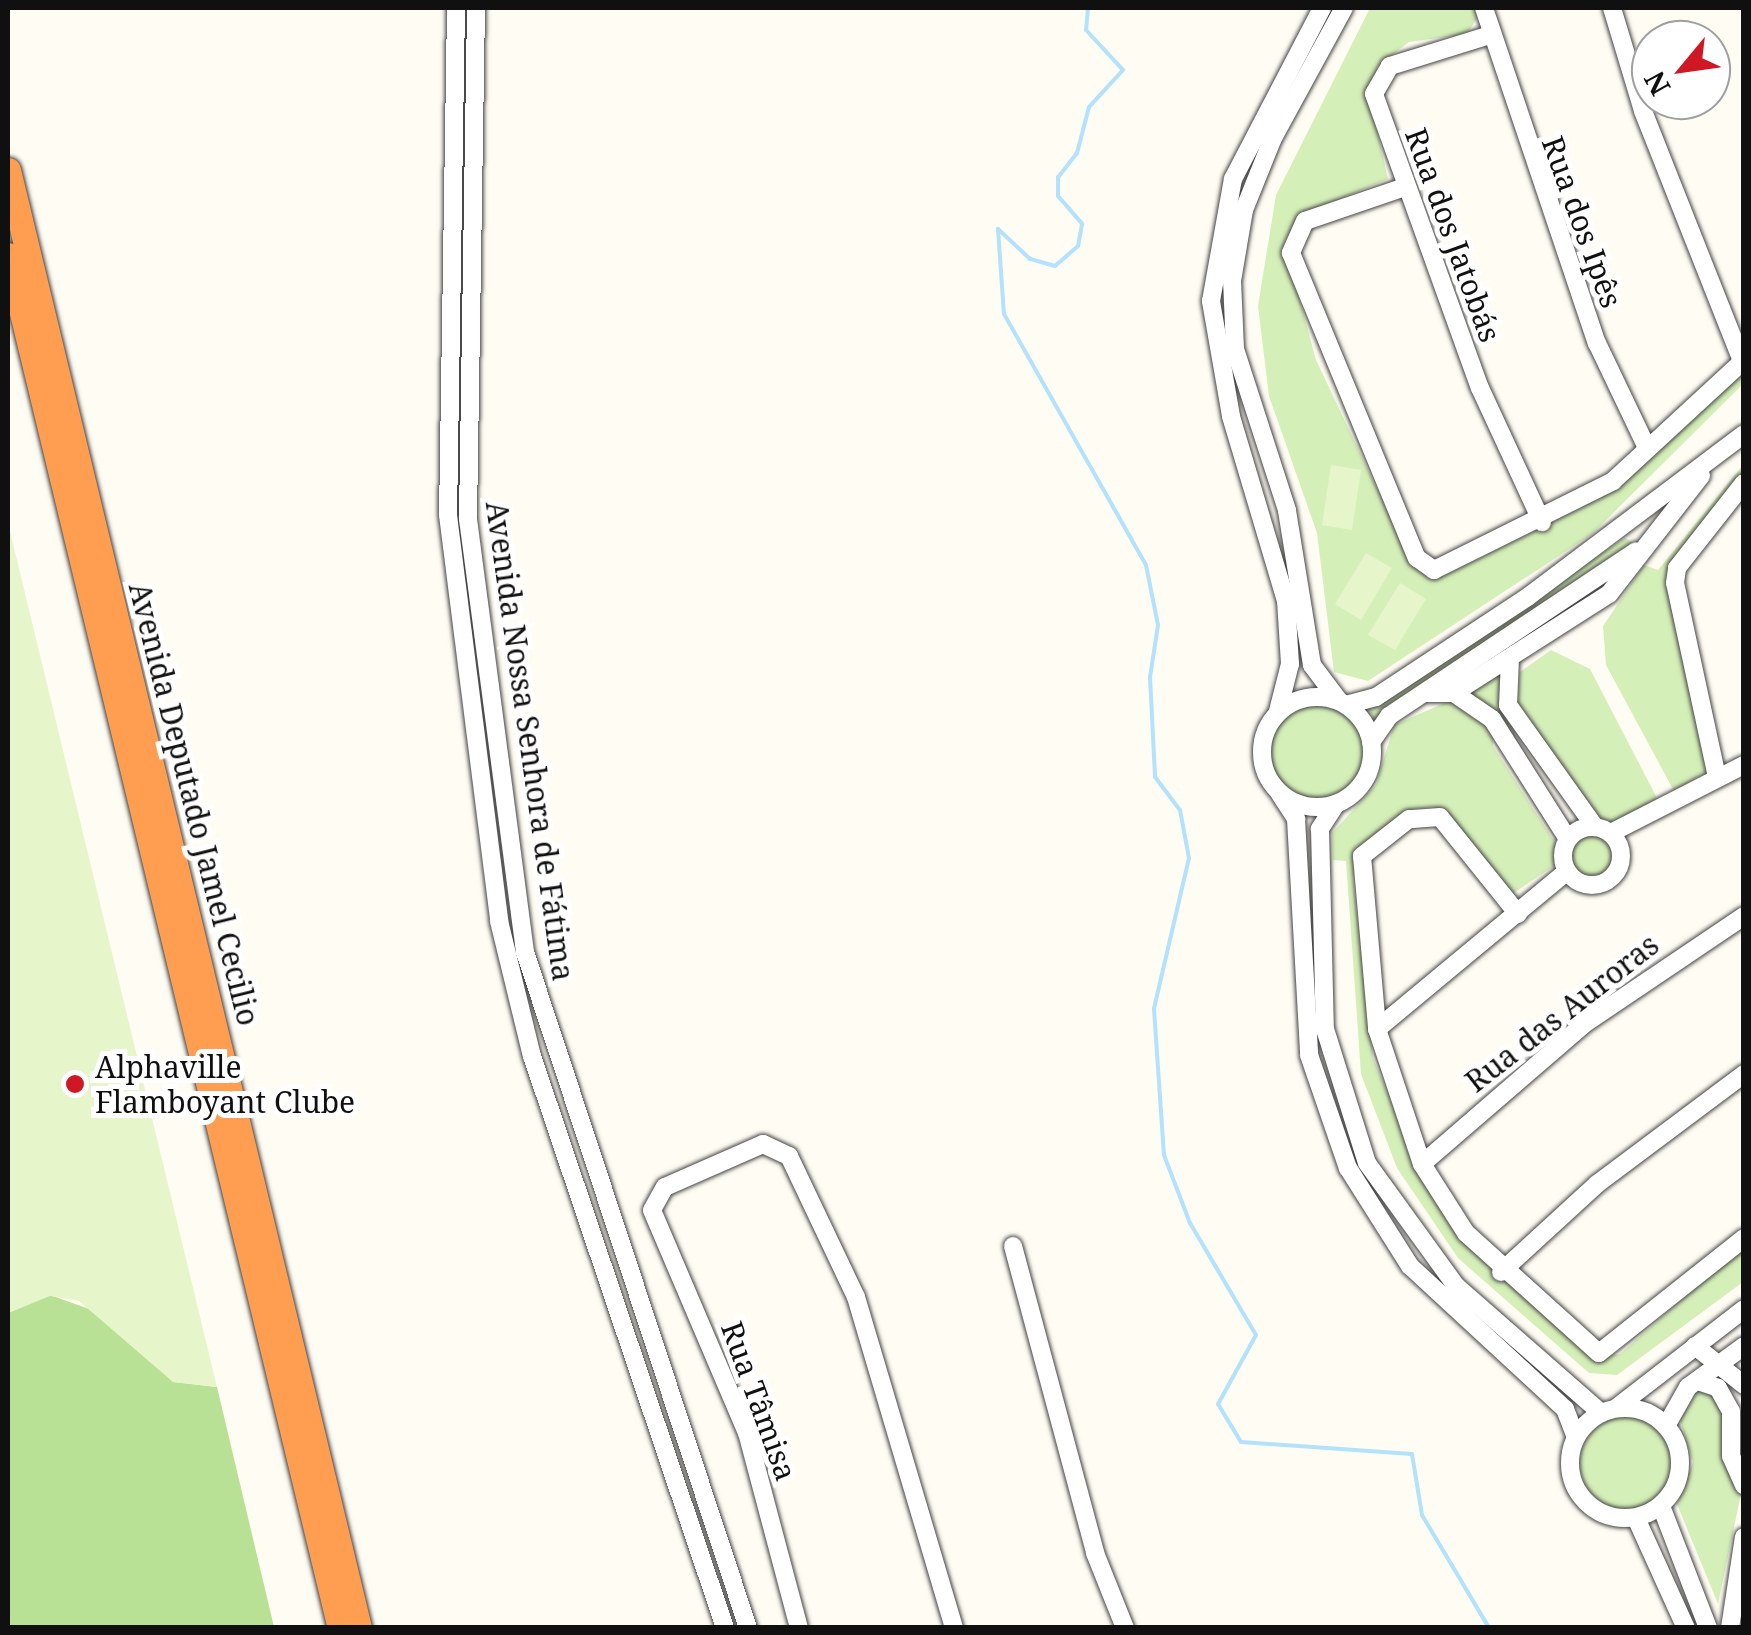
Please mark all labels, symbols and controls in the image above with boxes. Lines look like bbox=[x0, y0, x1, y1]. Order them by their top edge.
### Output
north arrow bbox=[1631, 20, 1731, 120]
text: N bbox=[1635, 65, 1678, 102]
street label: Rua dos Jatobás bbox=[1398, 123, 1508, 347]
street label: Rua dos Ipês bbox=[1534, 132, 1630, 312]
street label: Avenida Nossa Senhora de Fátima bbox=[478, 499, 582, 983]
street label: Avenida Deputado Jamel Cecilio bbox=[121, 579, 267, 1029]
street label: Rua das Auroras bbox=[1458, 926, 1666, 1100]
place label: Alphaville Flamboyant Clube bbox=[95, 1049, 355, 1120]
marker: Alphaville Flamboyant Clube bbox=[64, 1073, 86, 1095]
street label: Rua Tâmisa bbox=[714, 1317, 804, 1485]

